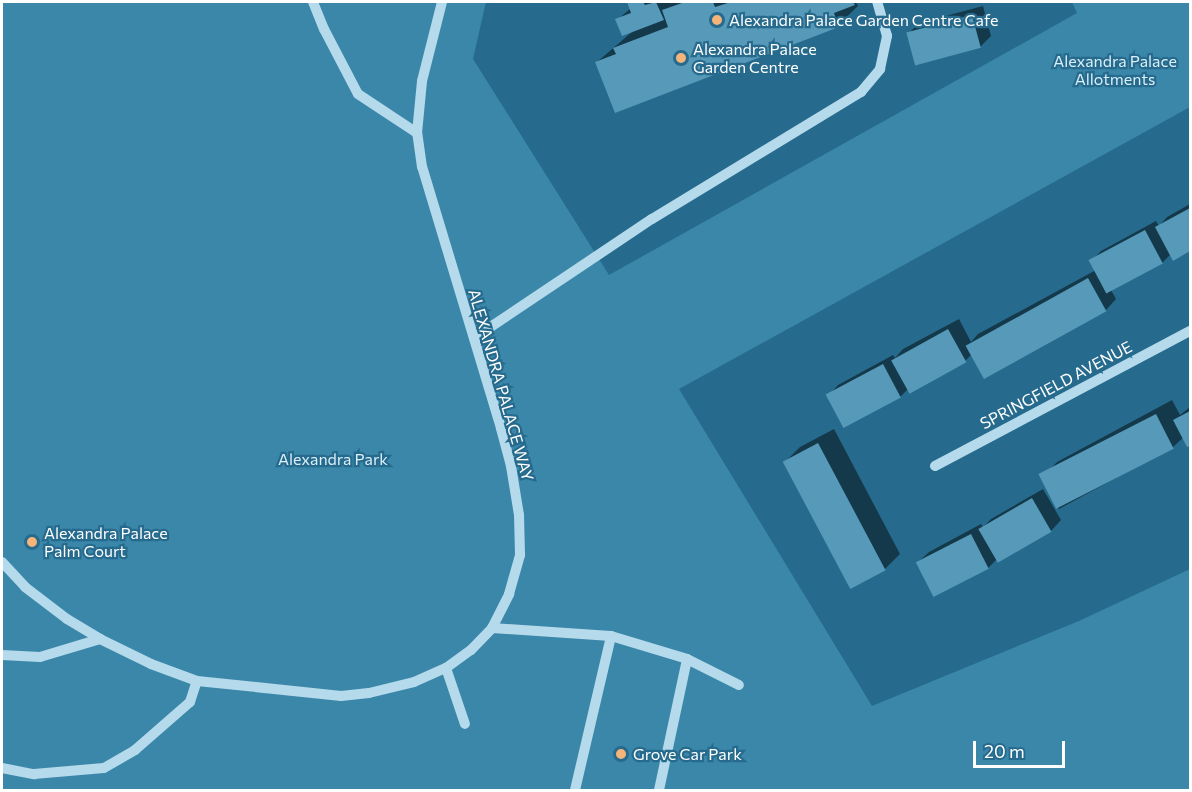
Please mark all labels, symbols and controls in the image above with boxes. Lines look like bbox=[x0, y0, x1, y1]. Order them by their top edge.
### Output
place label: Alexandra Palace Garden Centre Cafe bbox=[729, 10, 998, 30]
marker: Alexandra Palace Garden Centre Cafe bbox=[710, 13, 724, 27]
place label: Alexandra Palace Garden Centre bbox=[693, 39, 817, 77]
marker: Alexandra Palace Garden Centre bbox=[674, 51, 688, 65]
park label: Alexandra Palace Allotments bbox=[1053, 51, 1177, 89]
street label: ALEXANDRA PALACE WAY bbox=[464, 287, 538, 483]
street label: SPRINGFIELD AVENUE bbox=[977, 337, 1135, 433]
park label: Alexandra Park bbox=[278, 449, 388, 469]
place label: Alexandra Palace Palm Court bbox=[44, 523, 168, 561]
marker: Alexandra Palace Palm Court bbox=[25, 535, 39, 549]
scale bar bbox=[976, 729, 1068, 767]
text: 20 m bbox=[984, 740, 1025, 762]
place label: Grove Car Park bbox=[633, 744, 742, 764]
marker: Grove Car Park bbox=[614, 747, 628, 761]

